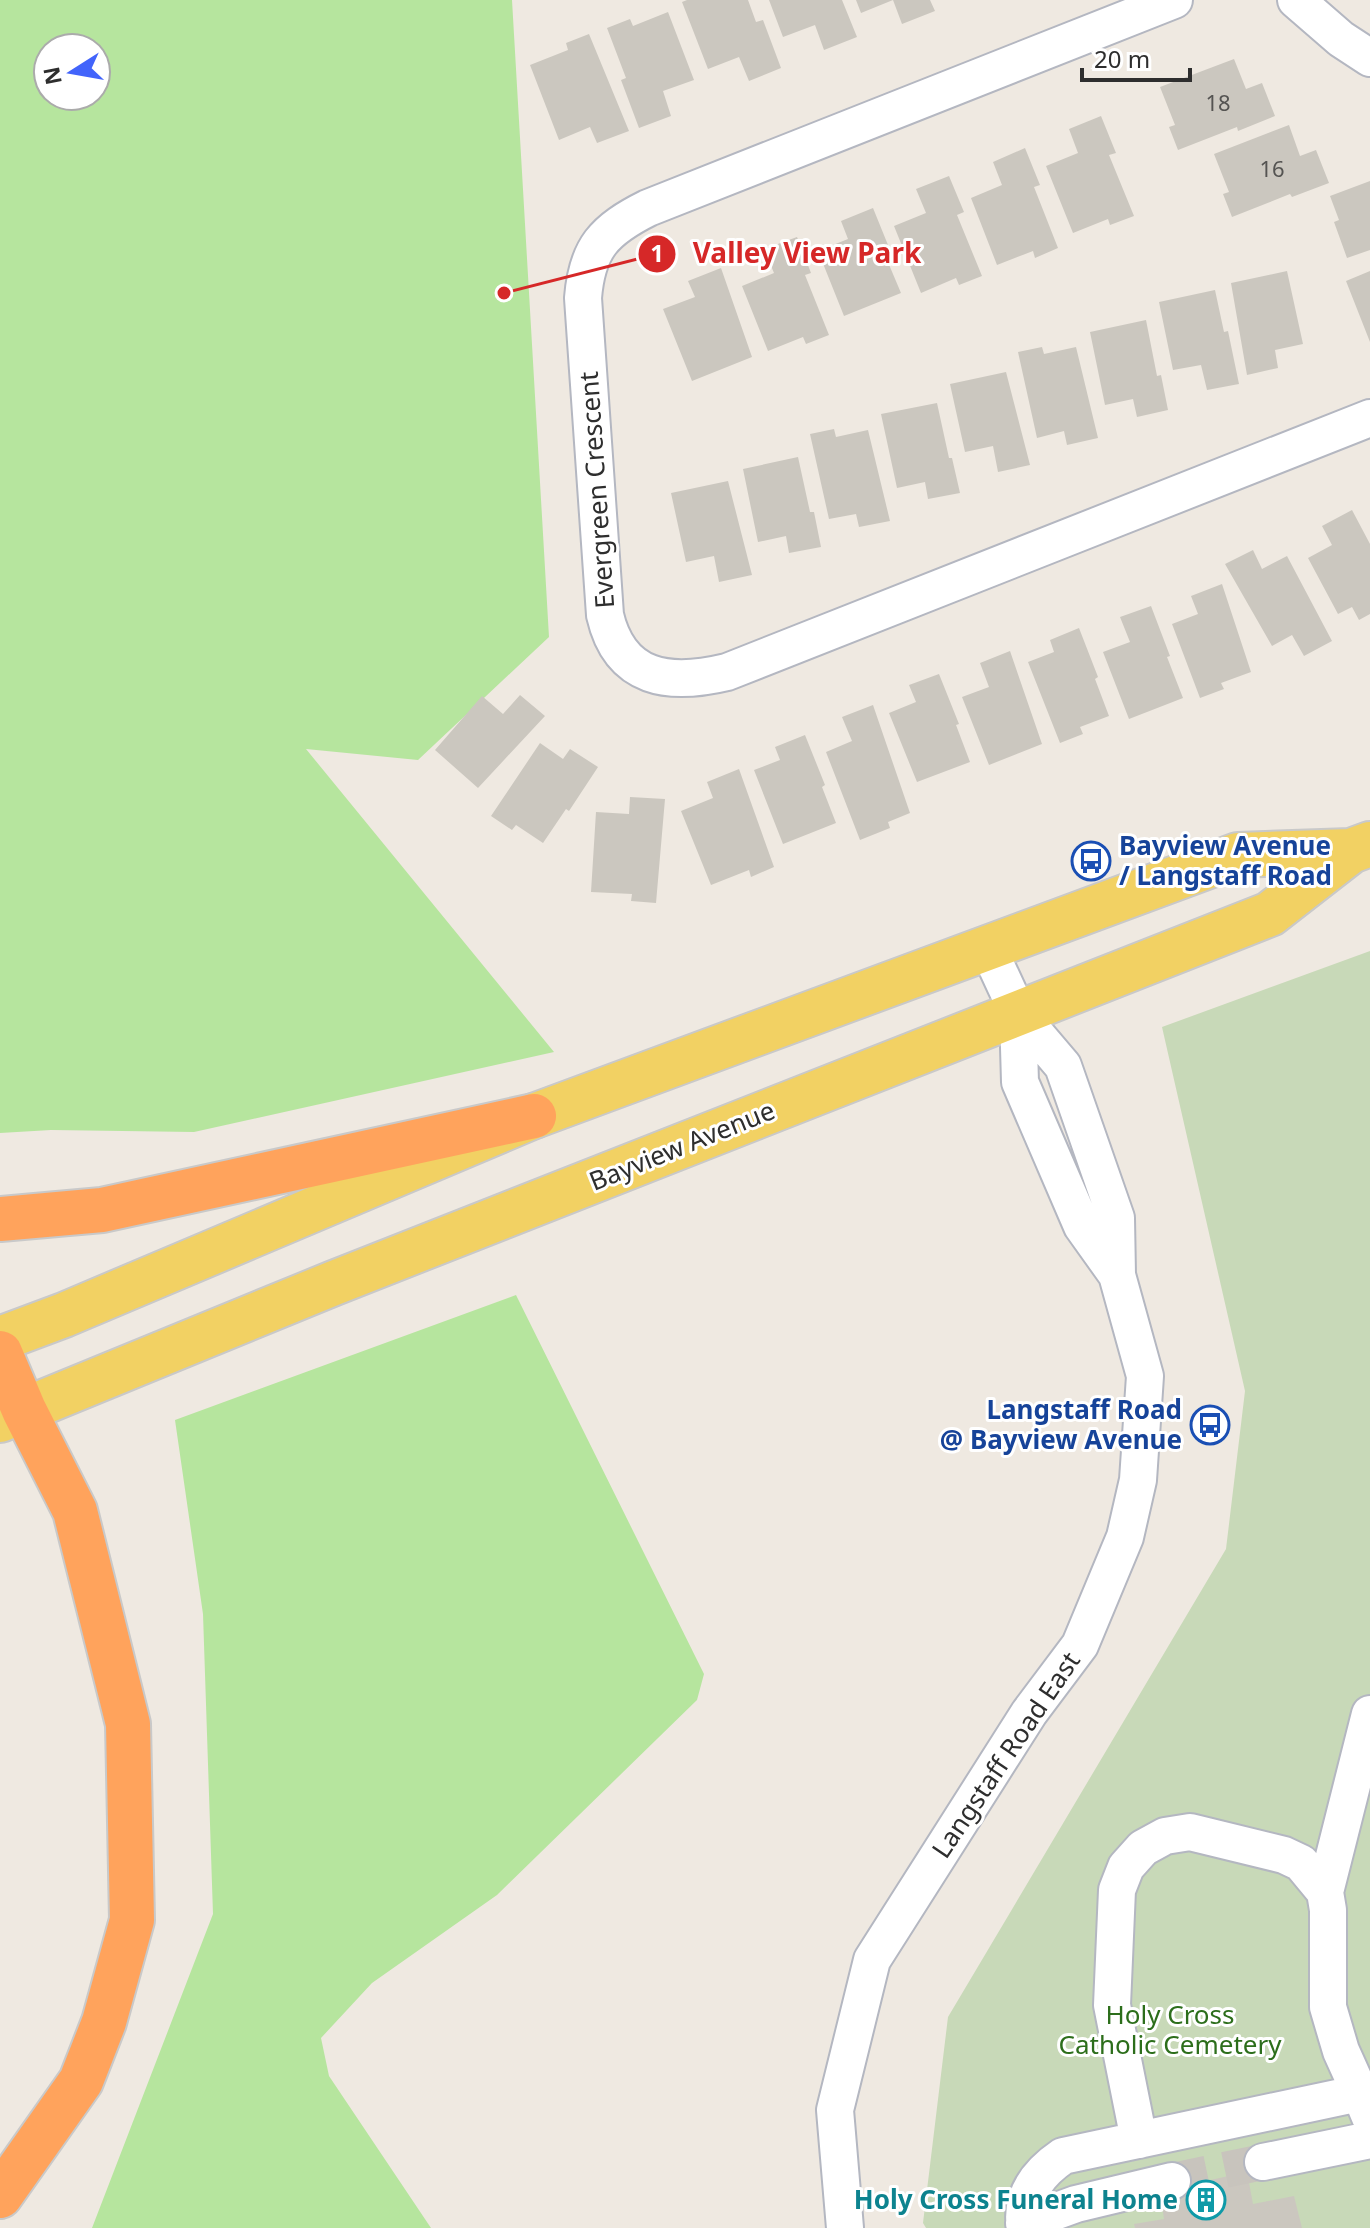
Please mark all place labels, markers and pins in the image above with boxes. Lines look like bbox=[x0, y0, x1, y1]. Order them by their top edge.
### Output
callout: Valley View Park bbox=[637, 228, 938, 280]
place label: Bayview Avenue / Langstaff Road bbox=[1119, 827, 1332, 893]
bus stop icon: Bayview Avenue / Langstaff Road bbox=[1070, 840, 1112, 882]
place label: Langstaff Road @ Bayview Avenue bbox=[940, 1391, 1182, 1457]
bus stop icon: Langstaff Road @ Bayview Avenue bbox=[1189, 1404, 1231, 1446]
building icon: Holy Cross Funeral Home bbox=[1185, 2179, 1227, 2221]
place label: Holy Cross Funeral Home bbox=[854, 2181, 1178, 2217]

